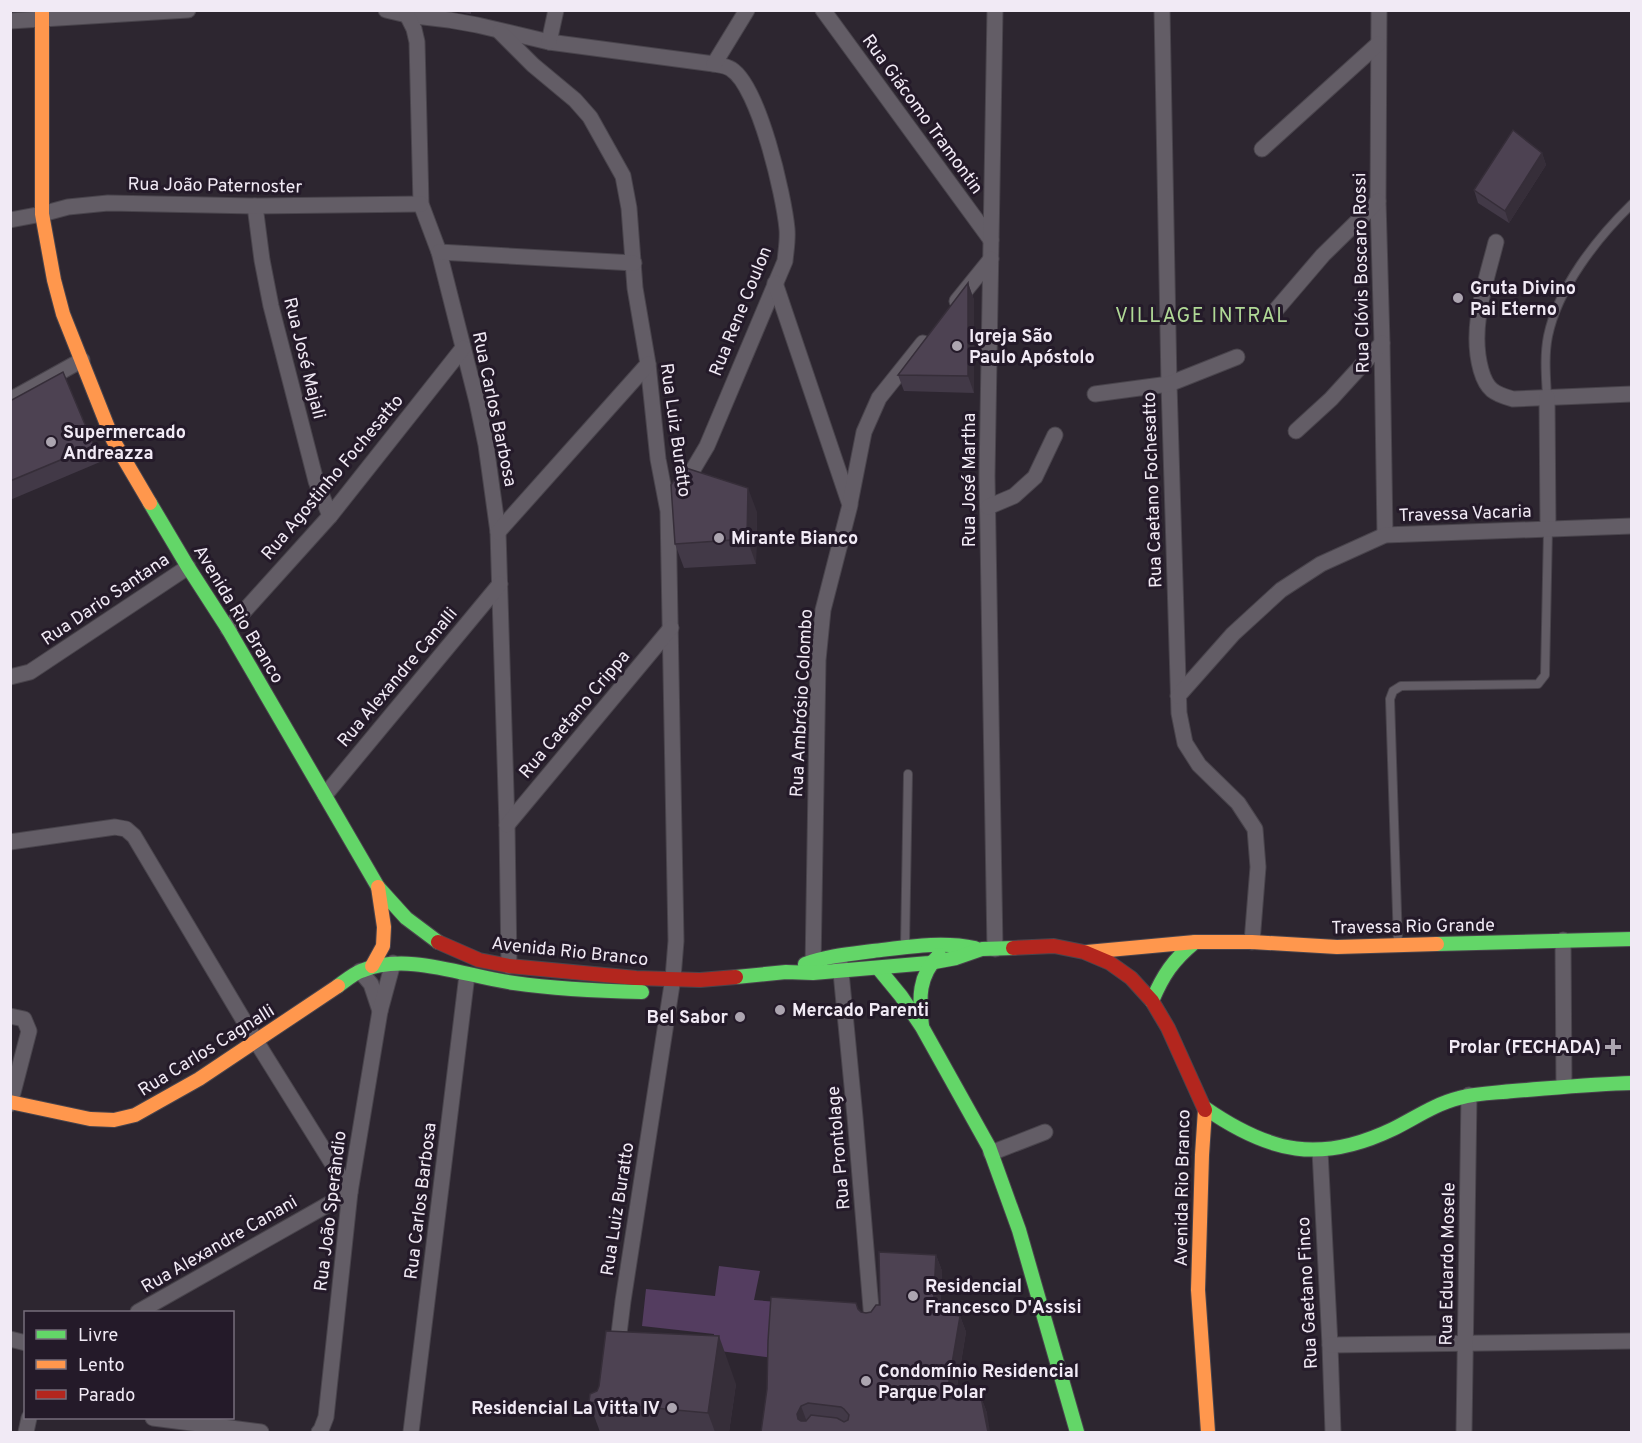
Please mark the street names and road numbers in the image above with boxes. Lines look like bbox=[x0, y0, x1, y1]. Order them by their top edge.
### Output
street label: Rua Giácomo Tramontin bbox=[856, 30, 988, 199]
street label: Rua Clóvis Boscaro Rossi bbox=[1349, 172, 1376, 374]
street label: Rua João Paternoster bbox=[127, 173, 303, 200]
street label: Rua Rene Coulon bbox=[705, 243, 778, 380]
street label: Rua José Majali bbox=[277, 295, 330, 422]
street label: Rua Carlos Barbosa bbox=[466, 330, 521, 489]
street label: Rua Luiz Buratto bbox=[654, 362, 695, 499]
street label: Rua Agostinho Fochesatto bbox=[257, 390, 409, 566]
street label: Rua Caetano Fochesatto bbox=[1139, 392, 1168, 588]
street label: Rua José Martha bbox=[959, 413, 982, 547]
street label: Travessa Vacaria bbox=[1398, 501, 1532, 528]
street label: Avenida Rio Branco bbox=[187, 541, 288, 688]
street label: Rua Dario Santana bbox=[37, 549, 174, 652]
street label: Rua Alexandre Canalli bbox=[333, 603, 463, 753]
street label: Rua Ambrósio Colombo bbox=[786, 608, 819, 798]
street label: Rua Caetano Crippa bbox=[515, 646, 636, 784]
street label: Travessa Rio Grande bbox=[1331, 915, 1495, 940]
street label: Avenida Rio Branco bbox=[490, 933, 649, 972]
street label: Rua Carlos Cagnalli bbox=[134, 1000, 279, 1102]
street label: Rua Prontolage bbox=[823, 1085, 856, 1211]
street label: Avenida Rio Branco bbox=[1171, 1109, 1196, 1267]
street label: Rua Carlos Barbosa bbox=[400, 1121, 443, 1281]
street label: Rua João Sperândio bbox=[310, 1130, 353, 1293]
street label: Rua Luiz Buratto bbox=[597, 1141, 640, 1278]
street label: Rua Eduardo Mosele bbox=[1436, 1182, 1461, 1346]
street label: Rua Alexandre Canani bbox=[138, 1191, 302, 1299]
street label: Rua Gaetano Finco bbox=[1293, 1216, 1324, 1370]

